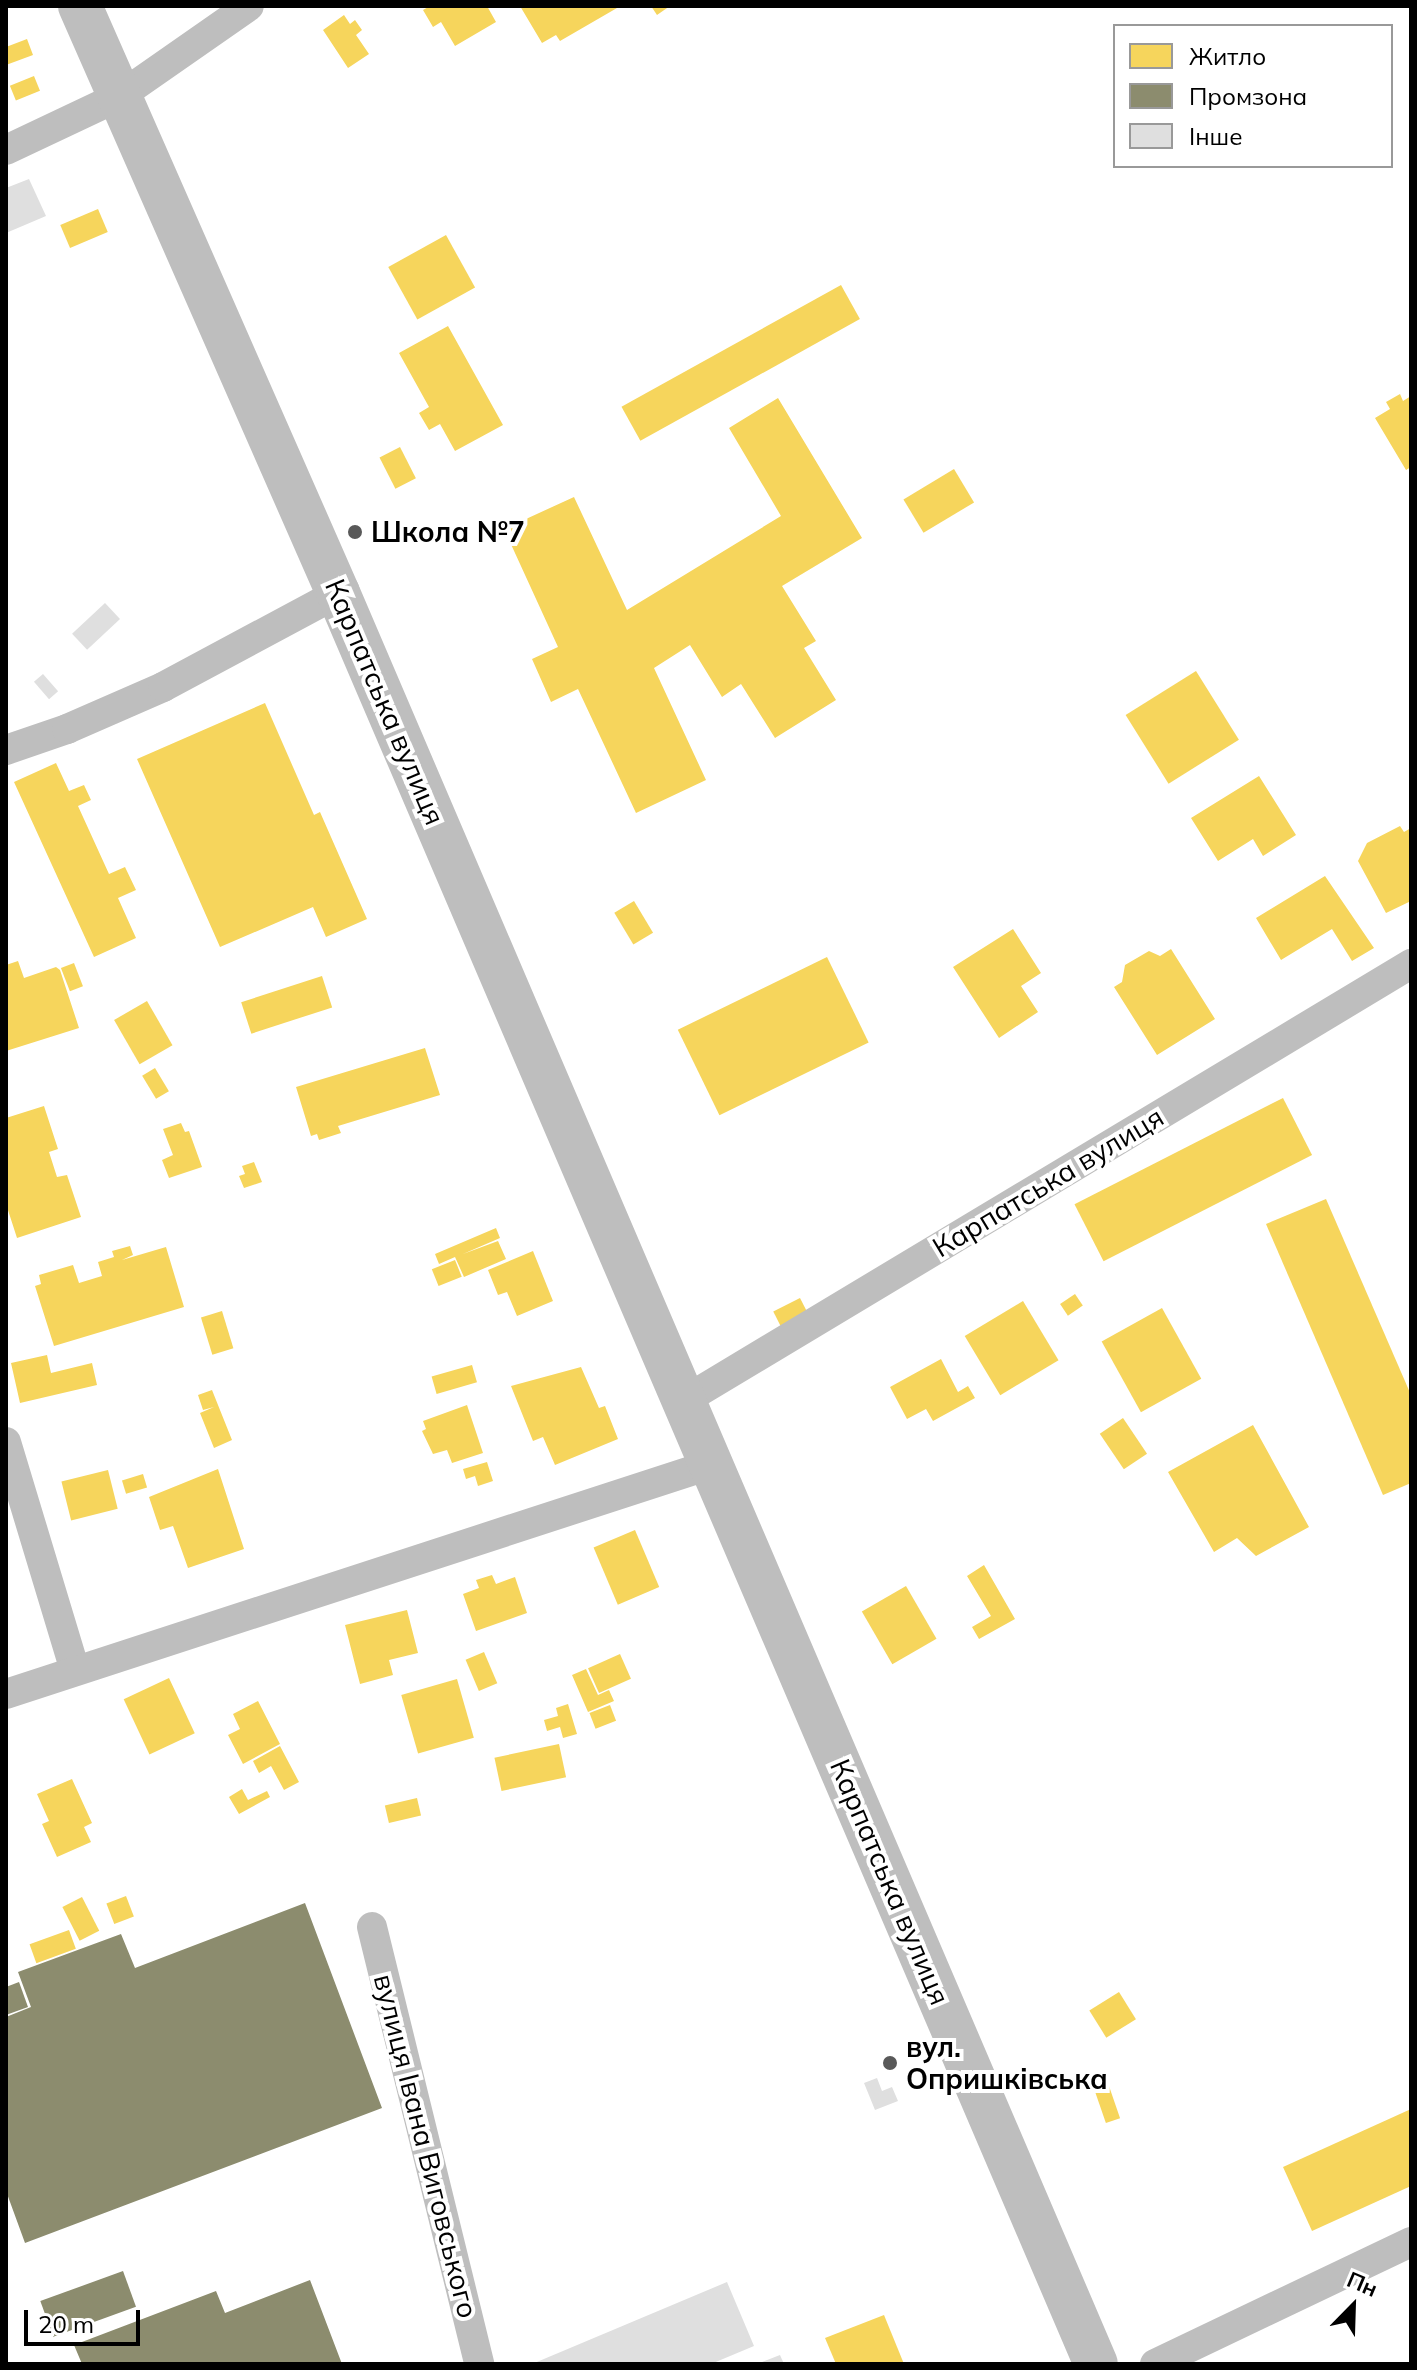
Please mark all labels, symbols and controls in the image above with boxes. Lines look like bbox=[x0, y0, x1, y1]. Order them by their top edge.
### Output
legend bbox=[1113, 24, 1393, 168]
text: Житло bbox=[1189, 41, 1266, 71]
text: Промзона bbox=[1189, 81, 1307, 111]
text: Інше bbox=[1189, 121, 1242, 151]
place label: Школа №7 bbox=[371, 515, 525, 549]
marker: Школа №7 bbox=[346, 523, 364, 541]
street label: Карпатська вулиця bbox=[318, 574, 452, 830]
street label: Карпатська вулиця bbox=[926, 1100, 1170, 1264]
street label: Карпатська вулиця bbox=[823, 1754, 957, 2010]
street label: вулиця Івана Виговського bbox=[367, 1970, 485, 2322]
place label: вул. Опришківська bbox=[906, 2030, 1108, 2096]
marker: вул. Опришківська bbox=[881, 2054, 899, 2072]
text: Пн bbox=[1343, 2265, 1382, 2303]
north arrow bbox=[1313, 2266, 1393, 2346]
scale bar bbox=[28, 2294, 144, 2344]
text: 20 m bbox=[38, 2309, 94, 2339]

